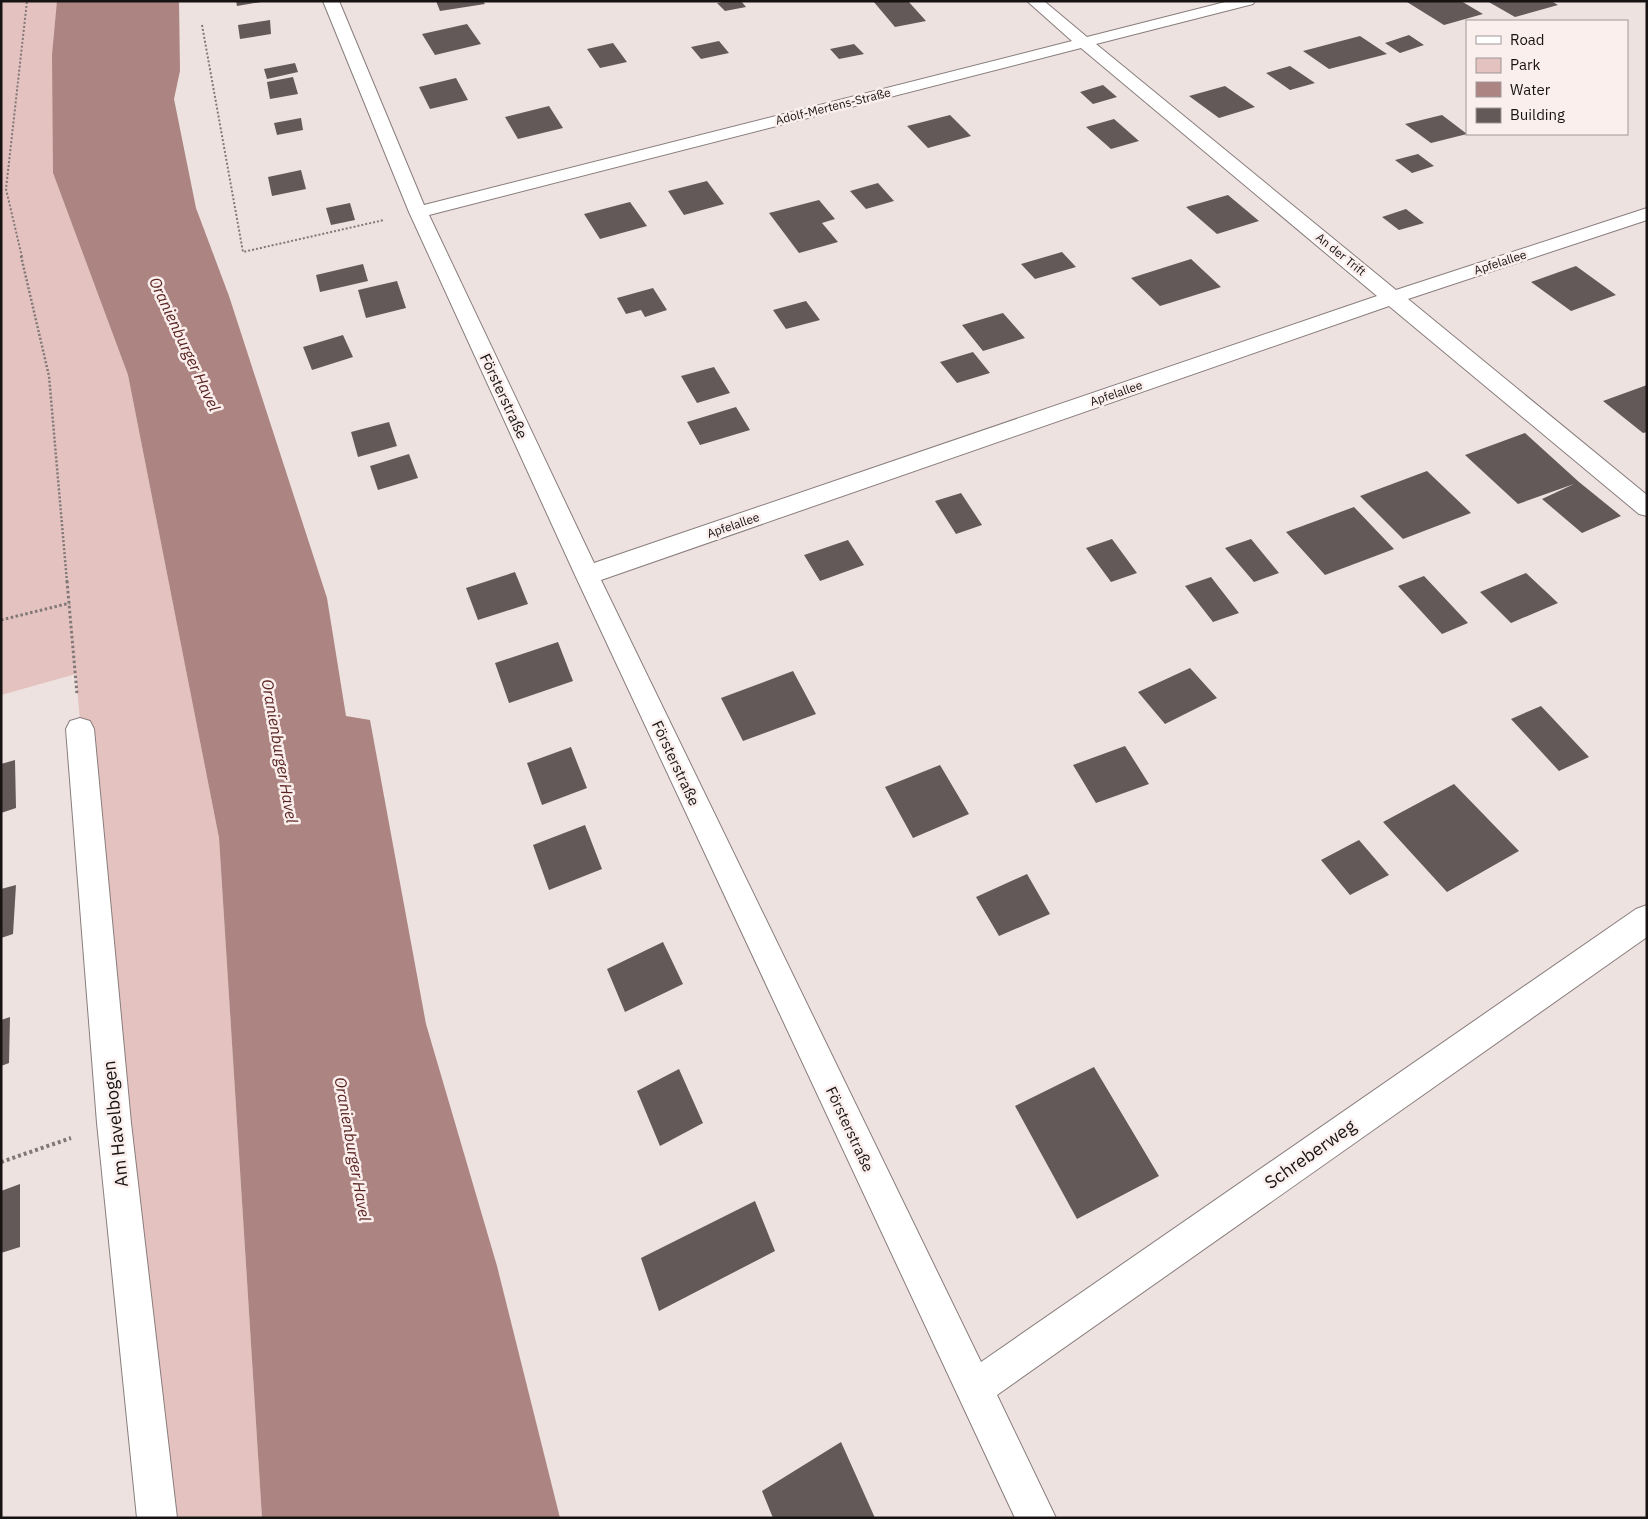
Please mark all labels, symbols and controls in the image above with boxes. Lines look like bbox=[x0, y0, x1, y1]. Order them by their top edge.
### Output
legend bbox=[1466, 20, 1628, 135]
text: Road bbox=[1510, 30, 1545, 49]
text: Park bbox=[1510, 55, 1540, 74]
text: Water bbox=[1510, 80, 1551, 99]
street label: Adolf-Mertens-Straße bbox=[774, 84, 893, 128]
text: Building bbox=[1510, 105, 1565, 124]
street label: An der Trift bbox=[1313, 229, 1369, 279]
street label: Apfelallee bbox=[1472, 246, 1529, 278]
water label: Oranienburger Havel bbox=[145, 274, 225, 415]
street label: Försterstraße bbox=[476, 350, 532, 442]
street label: Apfelallee bbox=[1088, 377, 1145, 409]
street label: Apfelallee bbox=[705, 509, 762, 541]
water label: Oranienburger Havel bbox=[257, 677, 303, 825]
street label: Försterstraße bbox=[648, 717, 704, 809]
street label: Am Havelbogen bbox=[97, 1060, 133, 1188]
water label: Oranienburger Havel bbox=[330, 1075, 376, 1223]
street label: Försterstraße bbox=[822, 1083, 878, 1175]
street label: Schreberweg bbox=[1260, 1114, 1361, 1194]

